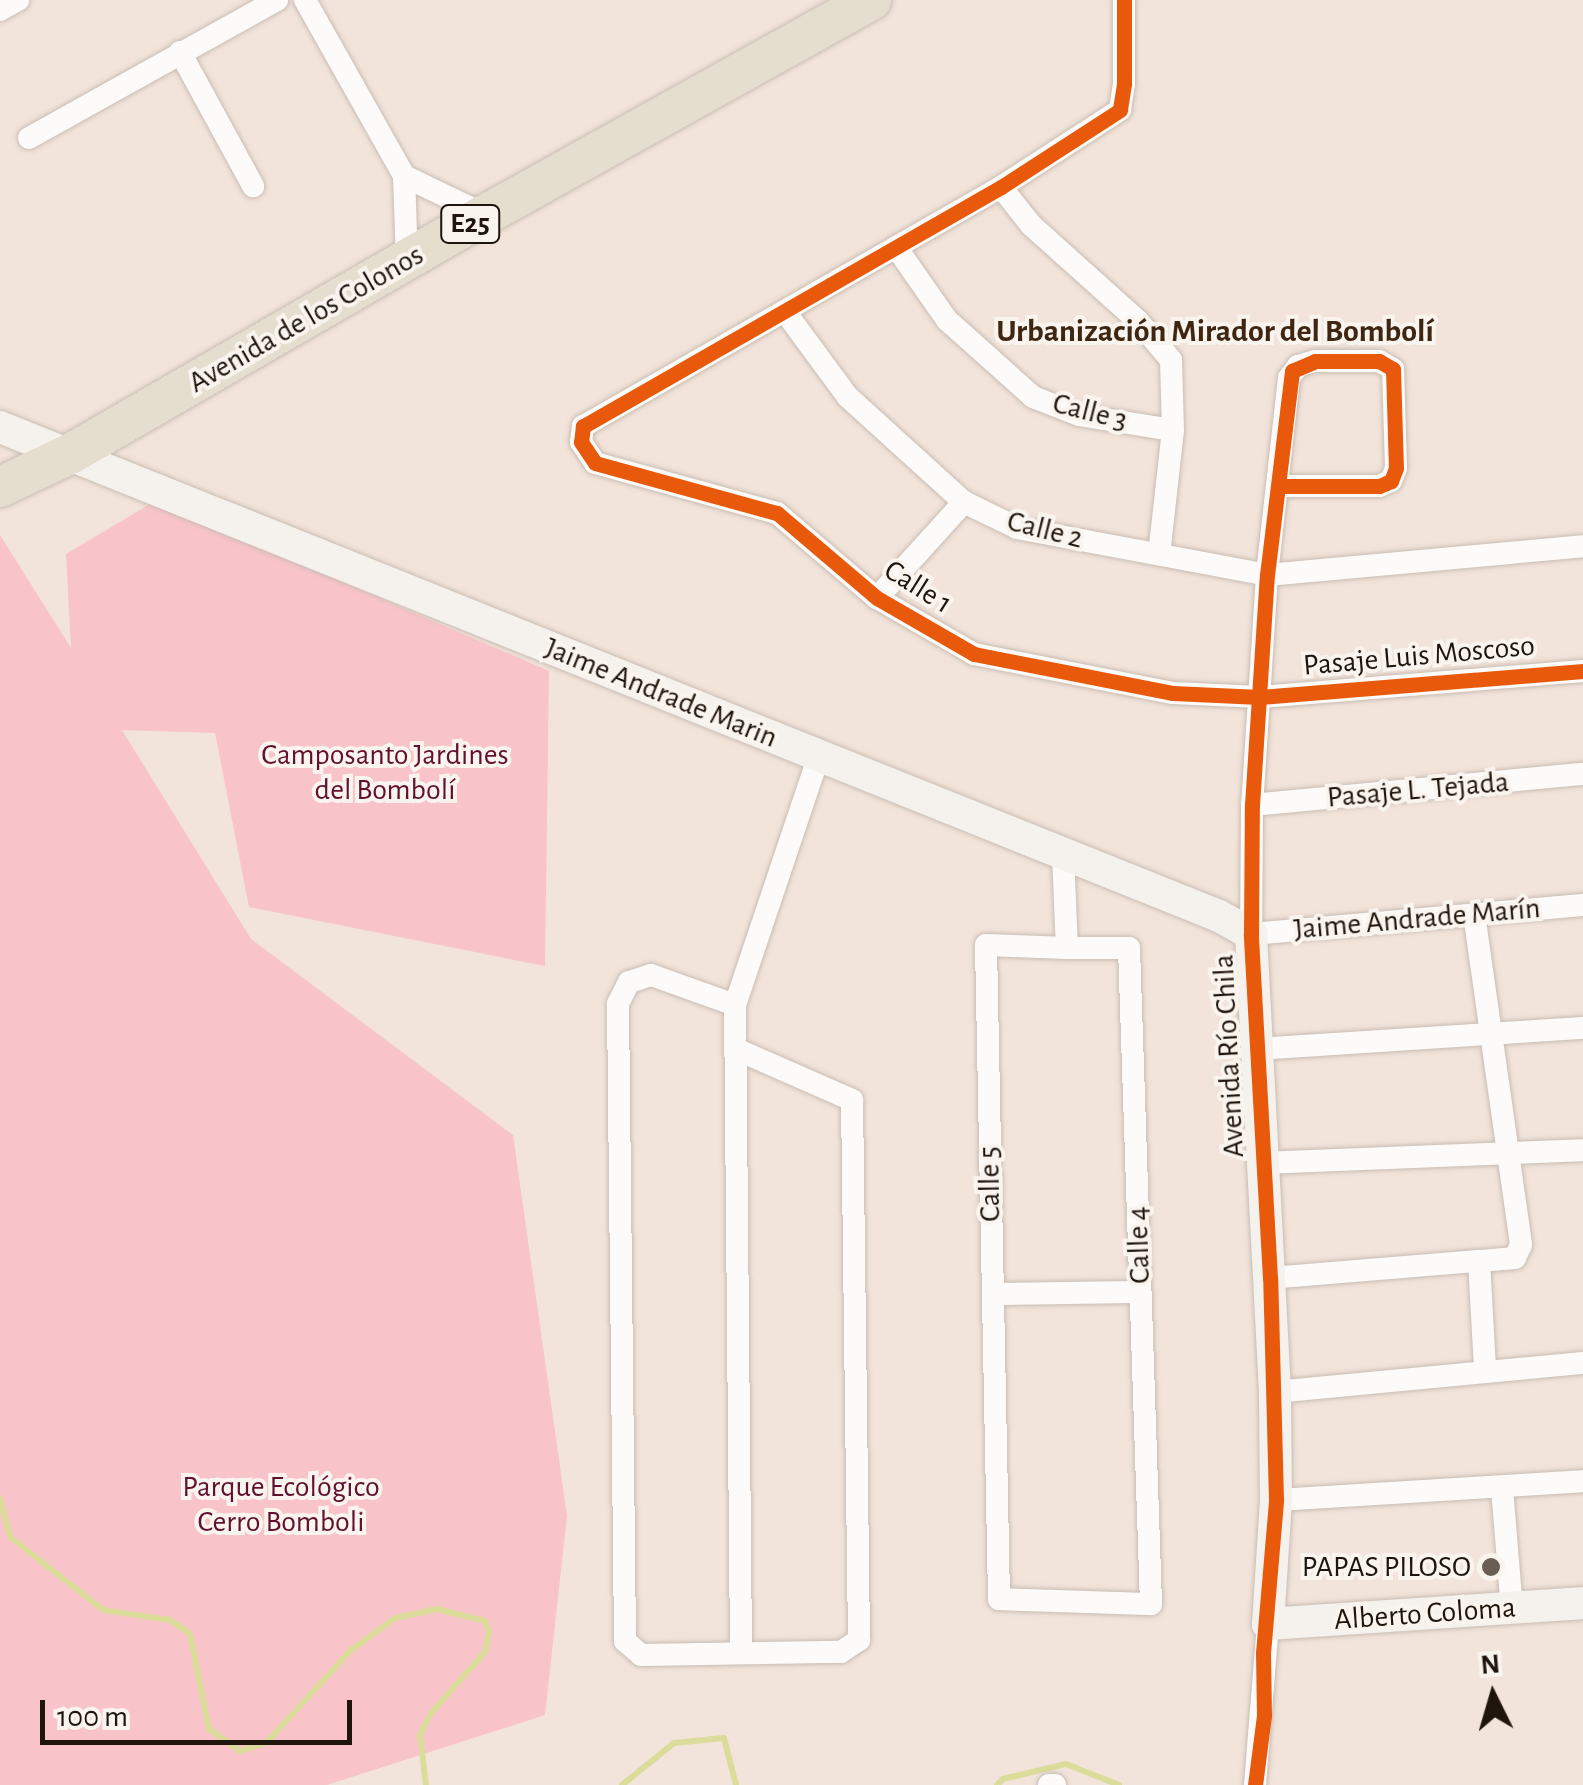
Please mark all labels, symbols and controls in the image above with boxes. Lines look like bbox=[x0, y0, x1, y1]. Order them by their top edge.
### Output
road number: E25 bbox=[440, 201, 500, 247]
street label: Avenida de los Colonos bbox=[182, 237, 430, 401]
district label: Urbanización Mirador del Bombolí bbox=[996, 312, 1434, 350]
street label: Calle 3 bbox=[1049, 385, 1131, 439]
street label: Calle 2 bbox=[1003, 503, 1087, 557]
street label: Calle 1 bbox=[877, 552, 959, 622]
street label: Pasaje Luis Moscoso bbox=[1302, 628, 1536, 684]
street label: Jaime Andrade Marin bbox=[539, 630, 783, 756]
park label: Camposanto Jardines del Bombolí bbox=[261, 737, 509, 808]
street label: Pasaje L. Tejada bbox=[1326, 764, 1510, 816]
street label: Jaime Andrade Marín bbox=[1292, 890, 1542, 948]
street label: Avenida Río Chila bbox=[1206, 954, 1252, 1158]
street label: Calle 5 bbox=[971, 1146, 1009, 1222]
street label: Calle 4 bbox=[1120, 1206, 1158, 1284]
park label: Parque Ecológico Cerro Bomboli bbox=[182, 1469, 380, 1540]
place label: PAPAS PILOSO bbox=[1302, 1549, 1471, 1585]
marker: PAPAS PILOSO bbox=[1480, 1556, 1502, 1578]
street label: Alberto Coloma bbox=[1333, 1590, 1517, 1638]
north arrow bbox=[1443, 1645, 1543, 1745]
text: N bbox=[1479, 1650, 1501, 1680]
scale bar bbox=[45, 1680, 358, 1742]
text: 100 m bbox=[57, 1702, 128, 1732]

